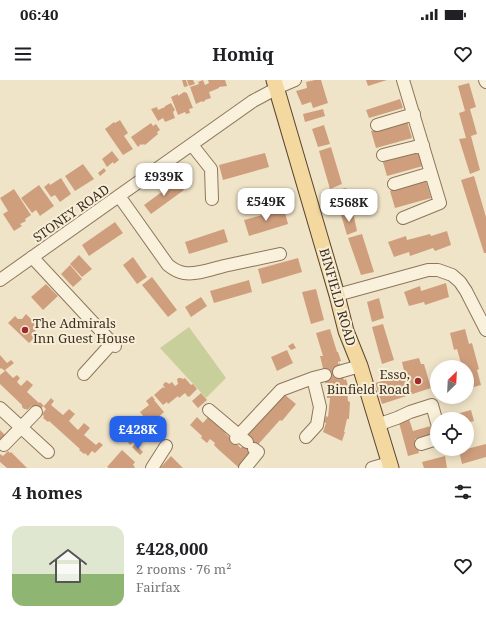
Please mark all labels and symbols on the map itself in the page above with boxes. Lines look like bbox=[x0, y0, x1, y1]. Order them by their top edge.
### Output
pin: £939K bbox=[136, 163, 192, 197]
street label: STONEY ROAD bbox=[29, 180, 113, 246]
pin: £549K bbox=[238, 188, 294, 222]
pin: £568K bbox=[321, 189, 377, 223]
street label: BINFIELD ROAD bbox=[315, 246, 361, 348]
place label: The Admirals Inn Guest House bbox=[33, 314, 135, 347]
marker: The Admirals Inn Guest House bbox=[20, 325, 30, 335]
north arrow bbox=[430, 360, 474, 404]
place label: Esso, Binfield Road bbox=[327, 365, 410, 398]
marker: Esso, Binfield Road bbox=[413, 376, 423, 386]
pin: £428K bbox=[110, 416, 166, 450]

